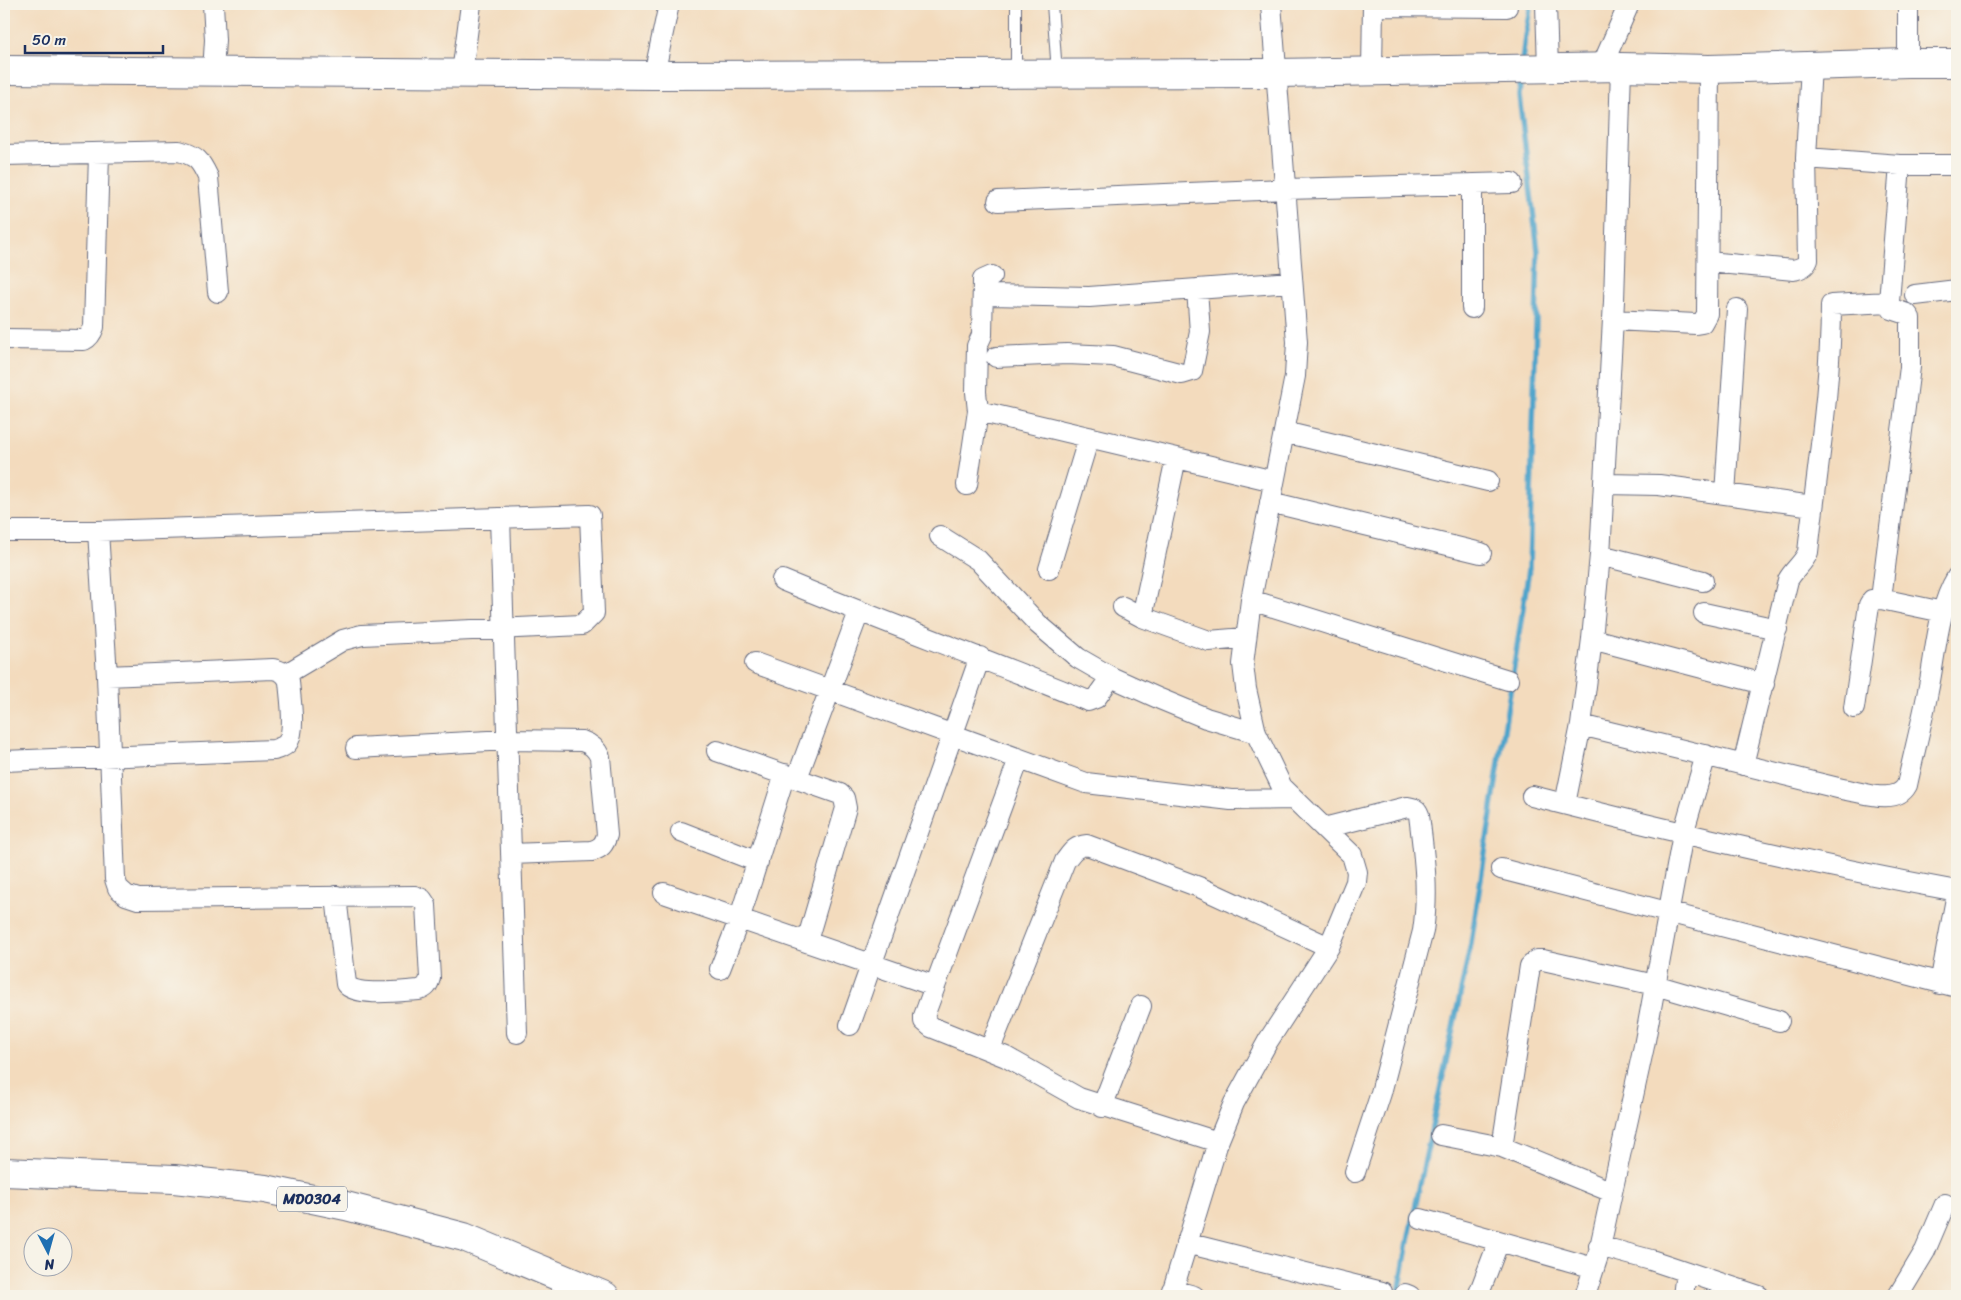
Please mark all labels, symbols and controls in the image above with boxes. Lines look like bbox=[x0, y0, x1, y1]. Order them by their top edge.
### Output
scale bar bbox=[25, 22, 162, 54]
text: 50 m bbox=[32, 27, 67, 53]
road number: MD0304 bbox=[277, 1186, 347, 1212]
north arrow bbox=[22, 1228, 72, 1278]
text: N bbox=[43, 1251, 56, 1277]

